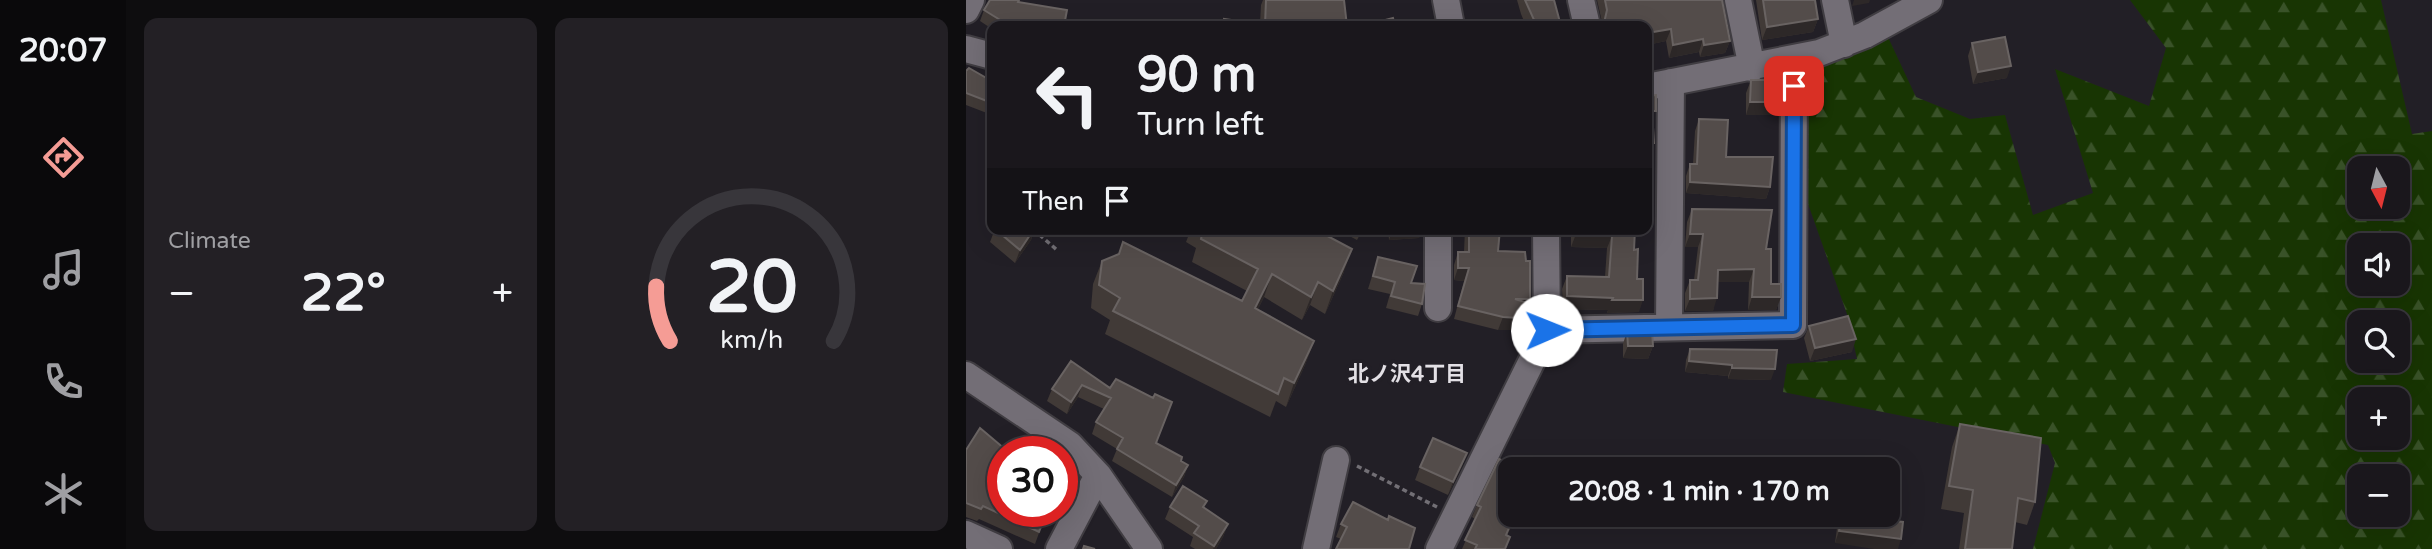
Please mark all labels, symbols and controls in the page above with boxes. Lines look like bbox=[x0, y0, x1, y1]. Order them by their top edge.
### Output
text: 20:07 bbox=[19, 32, 107, 70]
text: 90 m bbox=[1137, 46, 1256, 105]
icon: left bbox=[1022, 49, 1113, 140]
pin bbox=[1764, 56, 1824, 116]
icon: arrive bbox=[1775, 67, 1813, 105]
text: Turn left bbox=[1137, 106, 1264, 144]
icon: directions bbox=[39, 133, 88, 182]
north arrow bbox=[2347, 156, 2410, 219]
map controls bbox=[2347, 156, 2410, 527]
icon: arrive bbox=[1098, 182, 1136, 220]
text: Then bbox=[1022, 186, 1084, 217]
text: Climate bbox=[168, 227, 251, 255]
button: sound bbox=[2347, 233, 2410, 296]
text: 20 bbox=[706, 244, 797, 332]
icon: music bbox=[39, 245, 88, 294]
text: 22° bbox=[301, 262, 386, 325]
text: − bbox=[168, 271, 195, 317]
text: + bbox=[492, 271, 513, 317]
position arrow bbox=[1510, 293, 1584, 367]
button: search bbox=[2347, 310, 2410, 373]
text: km/h bbox=[720, 324, 783, 354]
icon: phone bbox=[39, 357, 88, 406]
district label: 北ノ沢4丁目 bbox=[1348, 362, 1466, 387]
button: + bbox=[2347, 387, 2410, 450]
speed limit sign: 30 bbox=[987, 436, 1078, 527]
button: − bbox=[2347, 464, 2410, 527]
icon: climate bbox=[39, 469, 88, 518]
text: 20:08 · 1 min · 170 m bbox=[1568, 476, 1830, 507]

